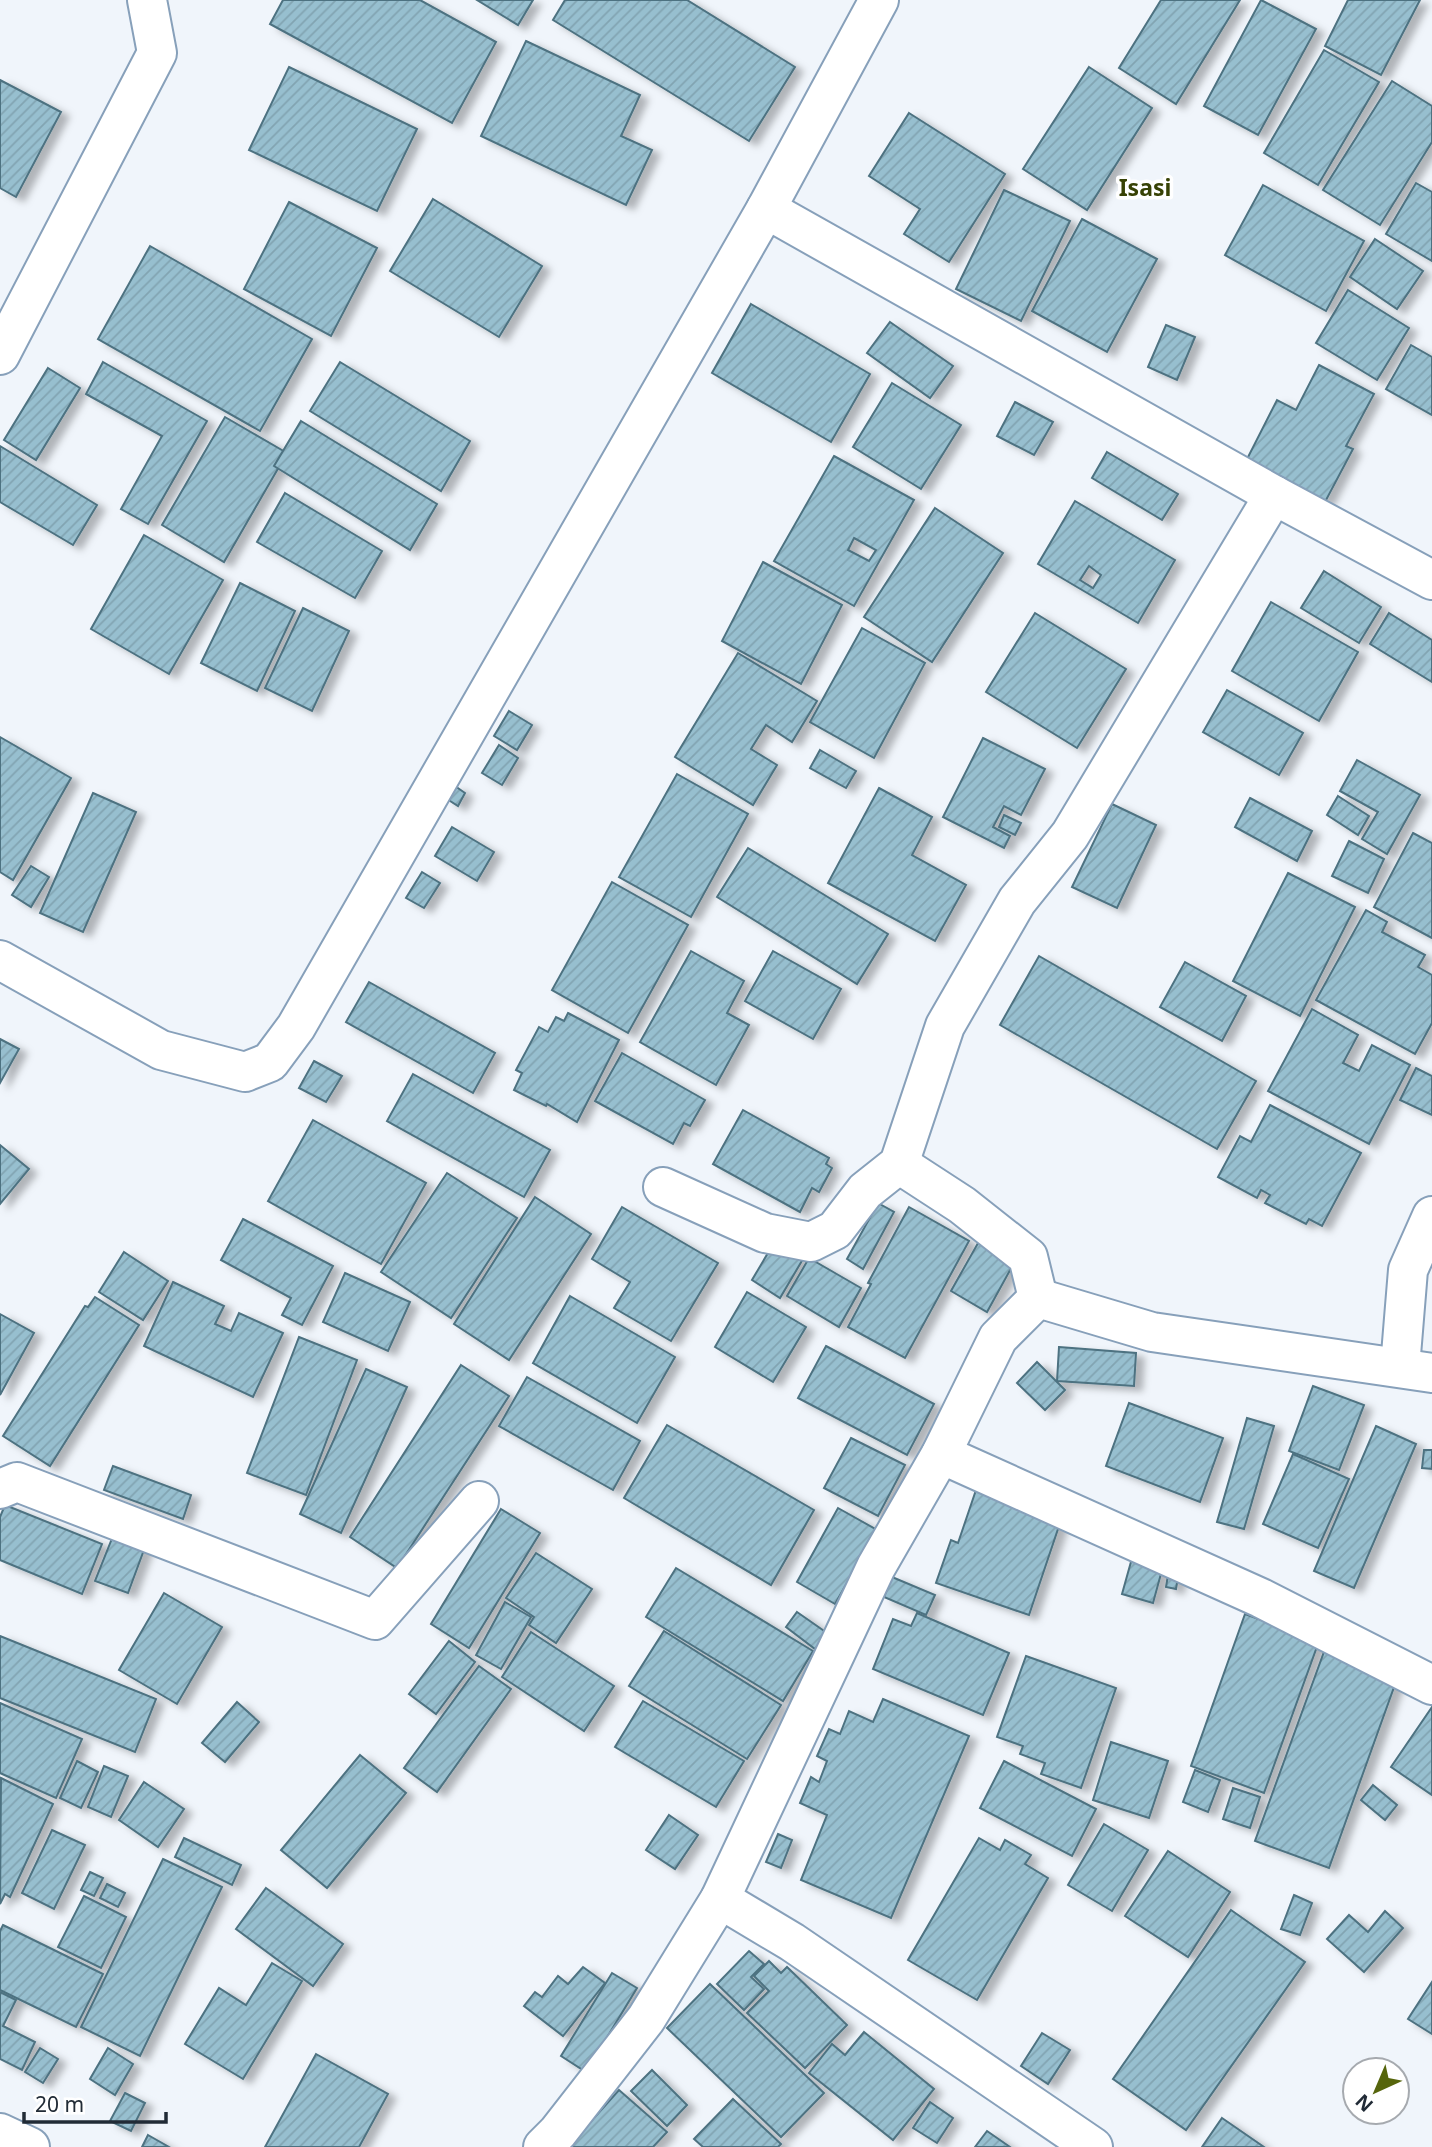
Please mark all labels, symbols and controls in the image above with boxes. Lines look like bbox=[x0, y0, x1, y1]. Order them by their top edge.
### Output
district label: Isasi bbox=[1119, 171, 1171, 203]
north arrow bbox=[1341, 2056, 1411, 2126]
scale bar bbox=[24, 2080, 166, 2124]
text: N bbox=[1350, 2089, 1379, 2118]
text: 20 m bbox=[35, 2090, 84, 2118]

